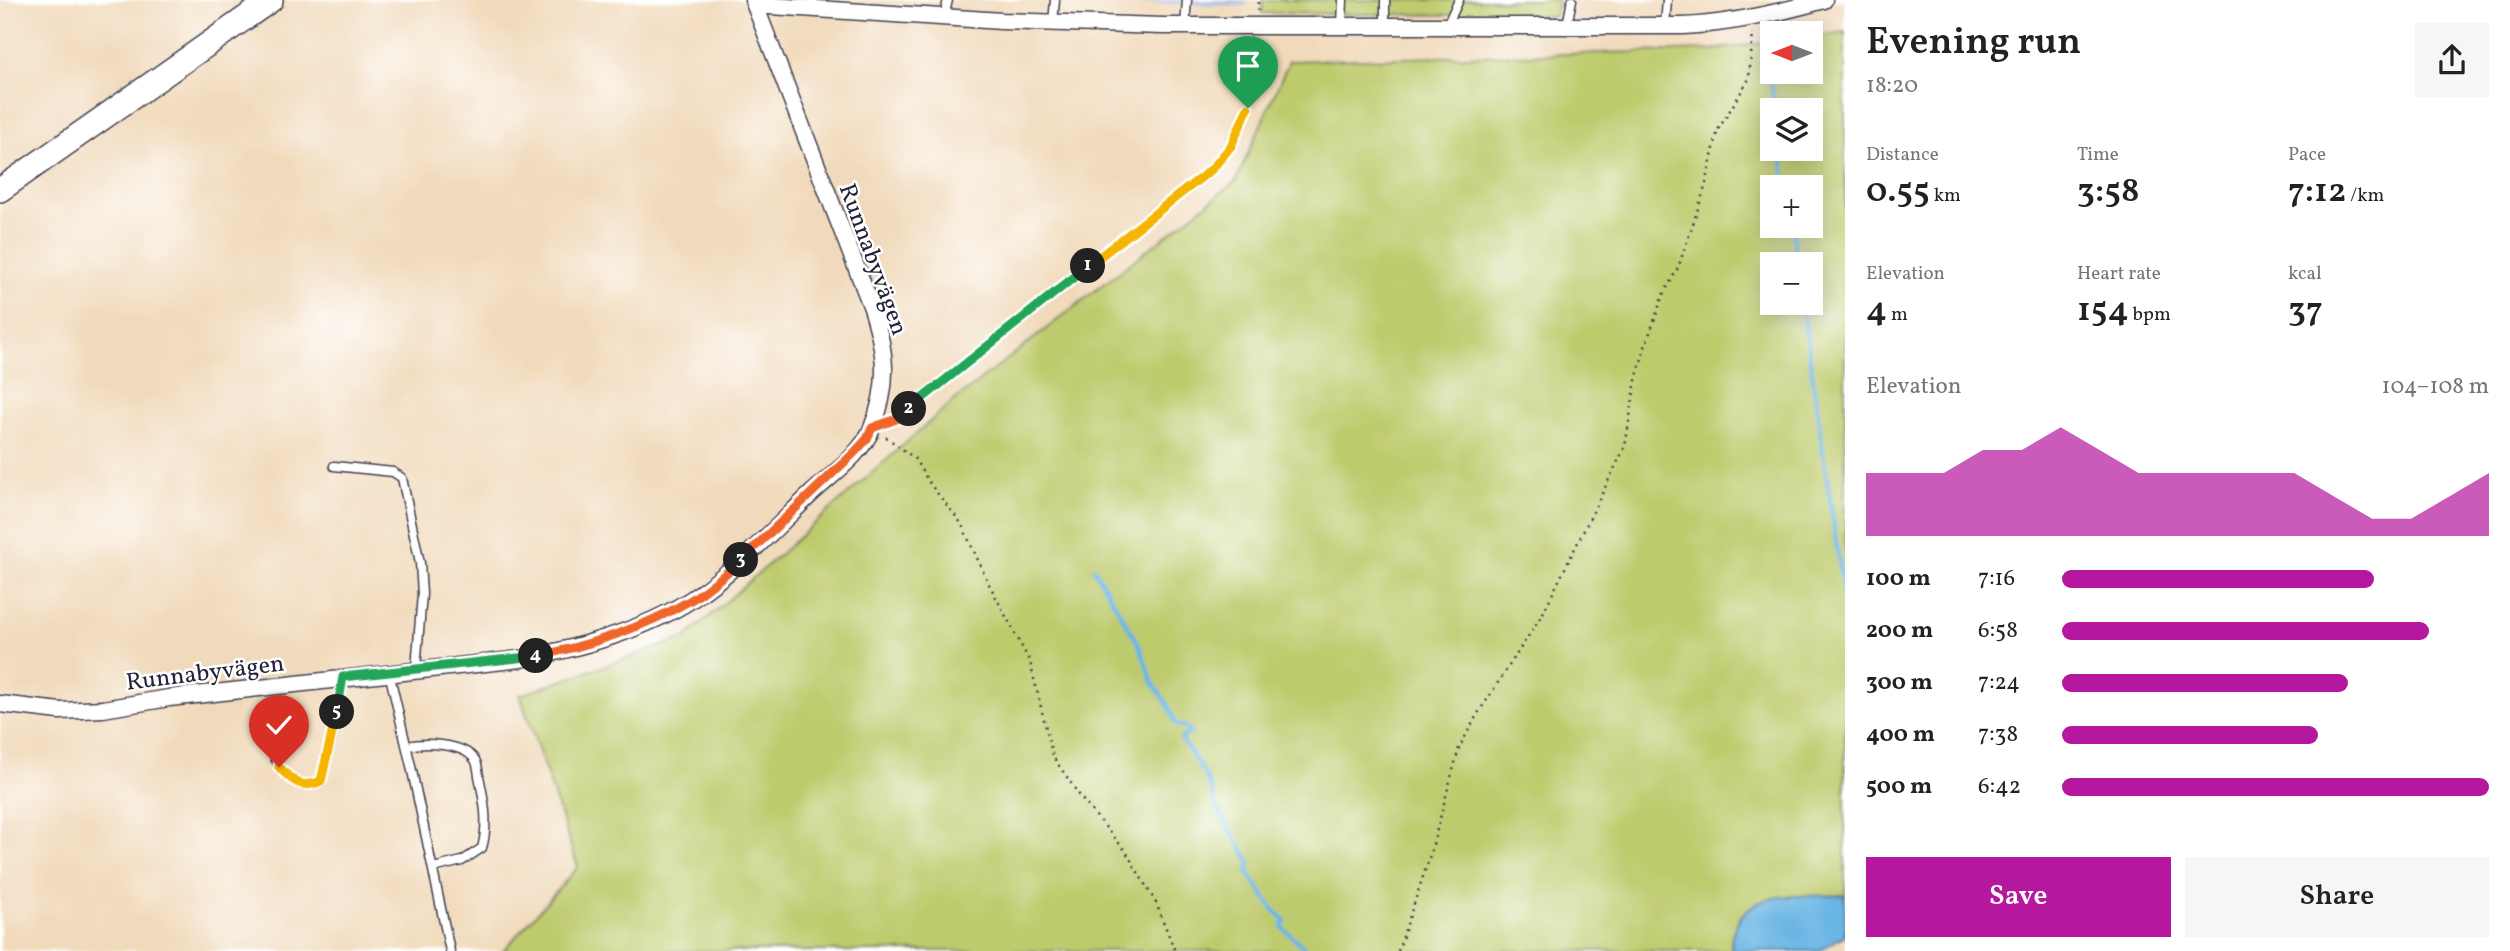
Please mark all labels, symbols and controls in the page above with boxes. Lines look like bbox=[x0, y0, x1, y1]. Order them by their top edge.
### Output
text: Evening run bbox=[1866, 17, 2081, 70]
north arrow bbox=[1760, 21, 1824, 84]
map controls bbox=[1760, 21, 1823, 315]
button: share bbox=[2415, 23, 2489, 97]
pin bbox=[1218, 36, 1278, 108]
icon: arrive bbox=[1229, 47, 1267, 85]
text: 18:20 bbox=[1866, 70, 1918, 102]
button: layers bbox=[1760, 98, 1823, 161]
text: Distance bbox=[1866, 142, 1939, 168]
text: Time bbox=[2077, 142, 2119, 168]
text: Pace bbox=[2288, 142, 2326, 168]
text: 0.55 bbox=[1866, 168, 1930, 216]
text: 3:58 bbox=[2077, 168, 2140, 216]
text: 7:12 bbox=[2288, 168, 2346, 216]
button: + bbox=[1760, 175, 1823, 238]
street label: Runnabyvägen bbox=[829, 179, 915, 340]
text: km bbox=[1930, 183, 1961, 209]
text: /km bbox=[2346, 183, 2384, 209]
pin: 1 bbox=[1070, 248, 1106, 284]
text: 1 bbox=[1084, 252, 1091, 278]
button: − bbox=[1760, 252, 1823, 315]
text: Elevation bbox=[1866, 261, 1945, 287]
text: Heart rate bbox=[2077, 261, 2161, 287]
text: kcal bbox=[2288, 261, 2322, 287]
text: 4 bbox=[1866, 287, 1887, 335]
text: 154 bbox=[2077, 287, 2129, 335]
text: 37 bbox=[2288, 287, 2323, 335]
text: m bbox=[1887, 302, 1908, 328]
text: bpm bbox=[2129, 302, 2171, 328]
text: Elevation bbox=[1866, 371, 1962, 403]
text: 104–108 m bbox=[2382, 371, 2489, 403]
pin: 2 bbox=[892, 392, 926, 426]
text: 2 bbox=[904, 395, 913, 421]
pin: 3 bbox=[724, 542, 758, 578]
text: 3 bbox=[736, 546, 745, 572]
text: 100 m bbox=[1866, 563, 1931, 595]
text: 7:16 bbox=[1978, 563, 2015, 595]
text: 200 m bbox=[1866, 615, 1933, 647]
text: 6:58 bbox=[1978, 615, 2018, 647]
pin: 4 bbox=[518, 638, 554, 674]
text: 4 bbox=[530, 642, 541, 668]
street label: Runnabyvägen bbox=[124, 647, 286, 701]
text: 300 m bbox=[1866, 667, 1933, 699]
text: 7:24 bbox=[1978, 667, 2020, 699]
pin: 5 bbox=[320, 694, 354, 730]
pin bbox=[249, 695, 309, 767]
text: 5 bbox=[332, 698, 341, 724]
icon: check bbox=[260, 706, 298, 744]
text: 400 m bbox=[1866, 719, 1935, 751]
text: 7:38 bbox=[1978, 719, 2018, 751]
text: 500 m bbox=[1866, 771, 1932, 803]
text: 6:42 bbox=[1978, 771, 2021, 803]
button: Save bbox=[1866, 857, 2171, 937]
button: Share bbox=[2185, 857, 2489, 937]

